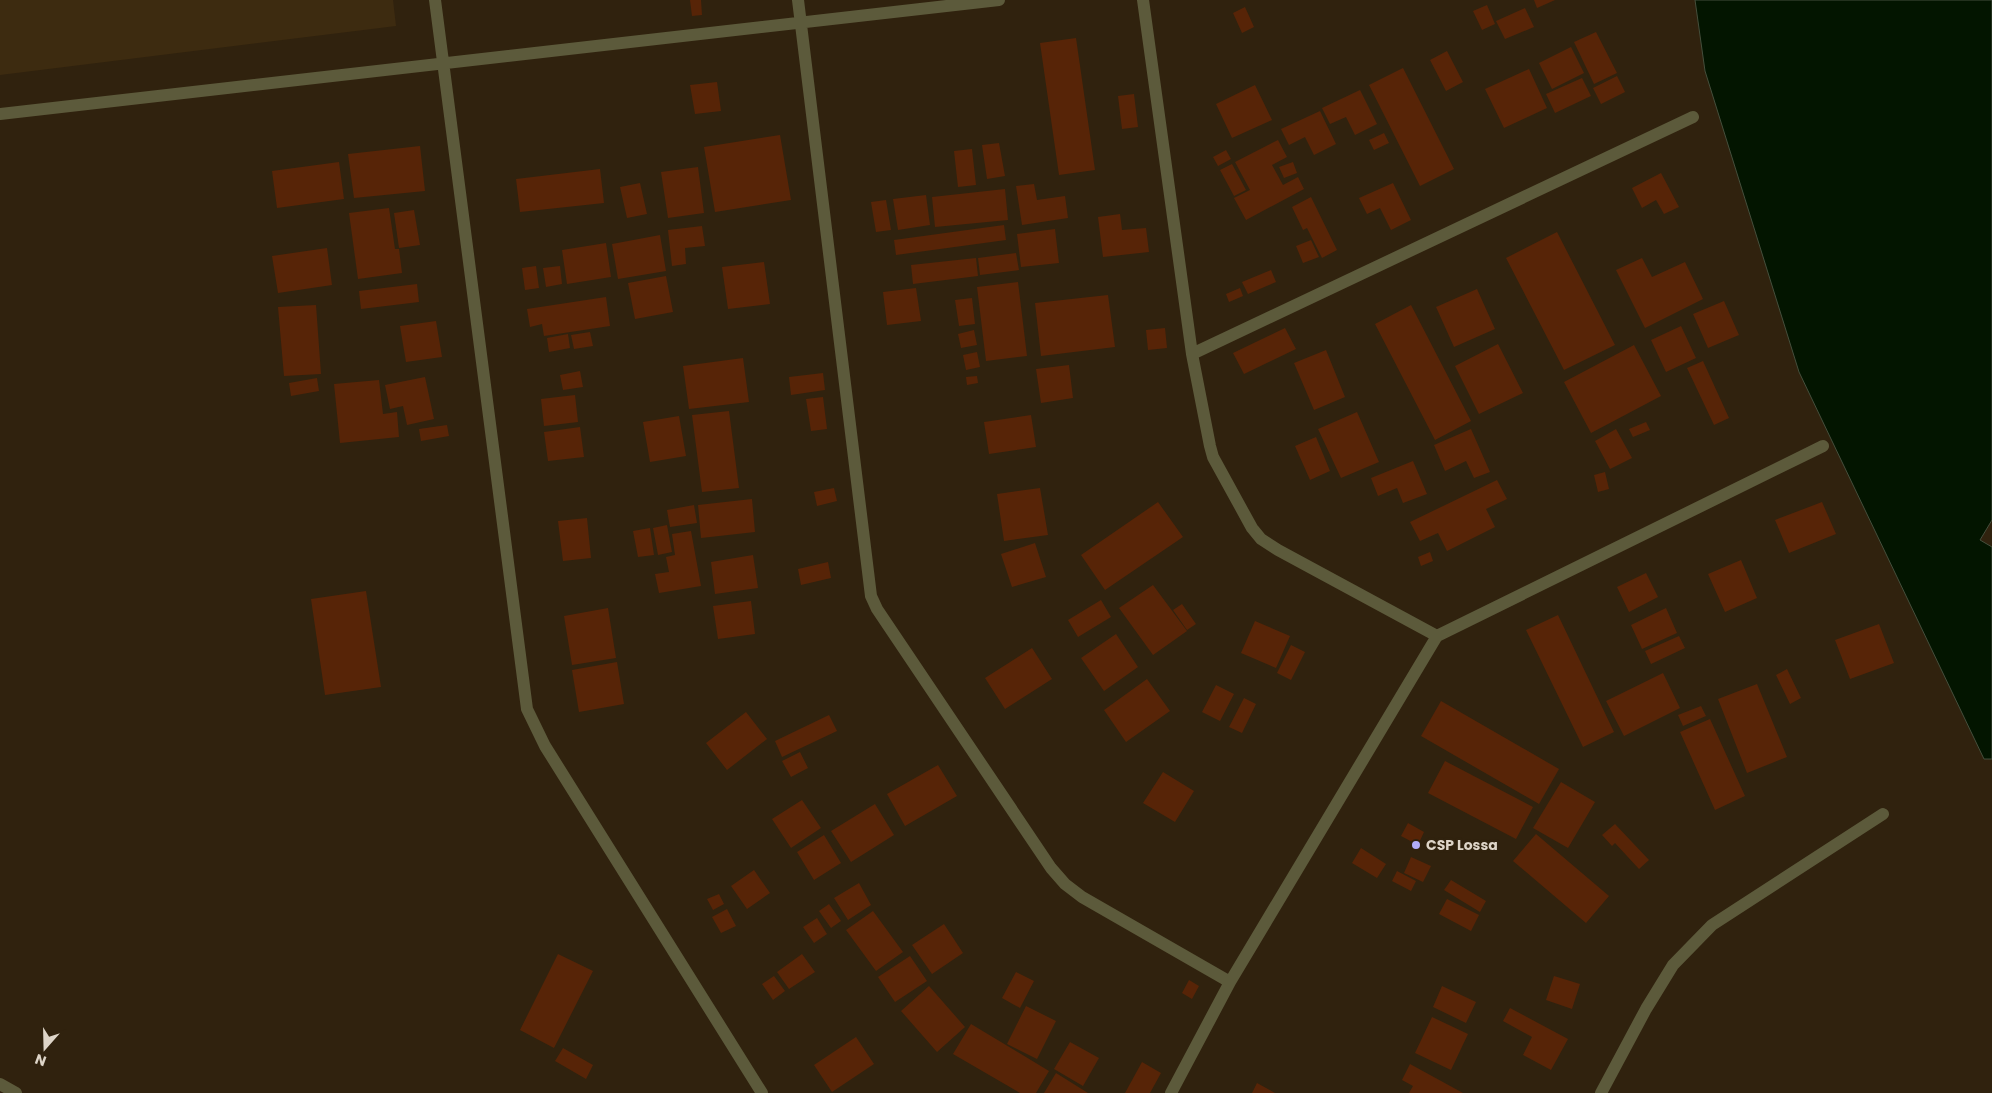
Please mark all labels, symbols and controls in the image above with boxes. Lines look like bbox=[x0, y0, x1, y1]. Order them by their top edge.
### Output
place label: CSP Lossa bbox=[1426, 835, 1498, 855]
marker: CSP Lossa bbox=[1410, 839, 1422, 851]
north arrow bbox=[20, 1023, 70, 1073]
text: N bbox=[32, 1049, 49, 1071]

